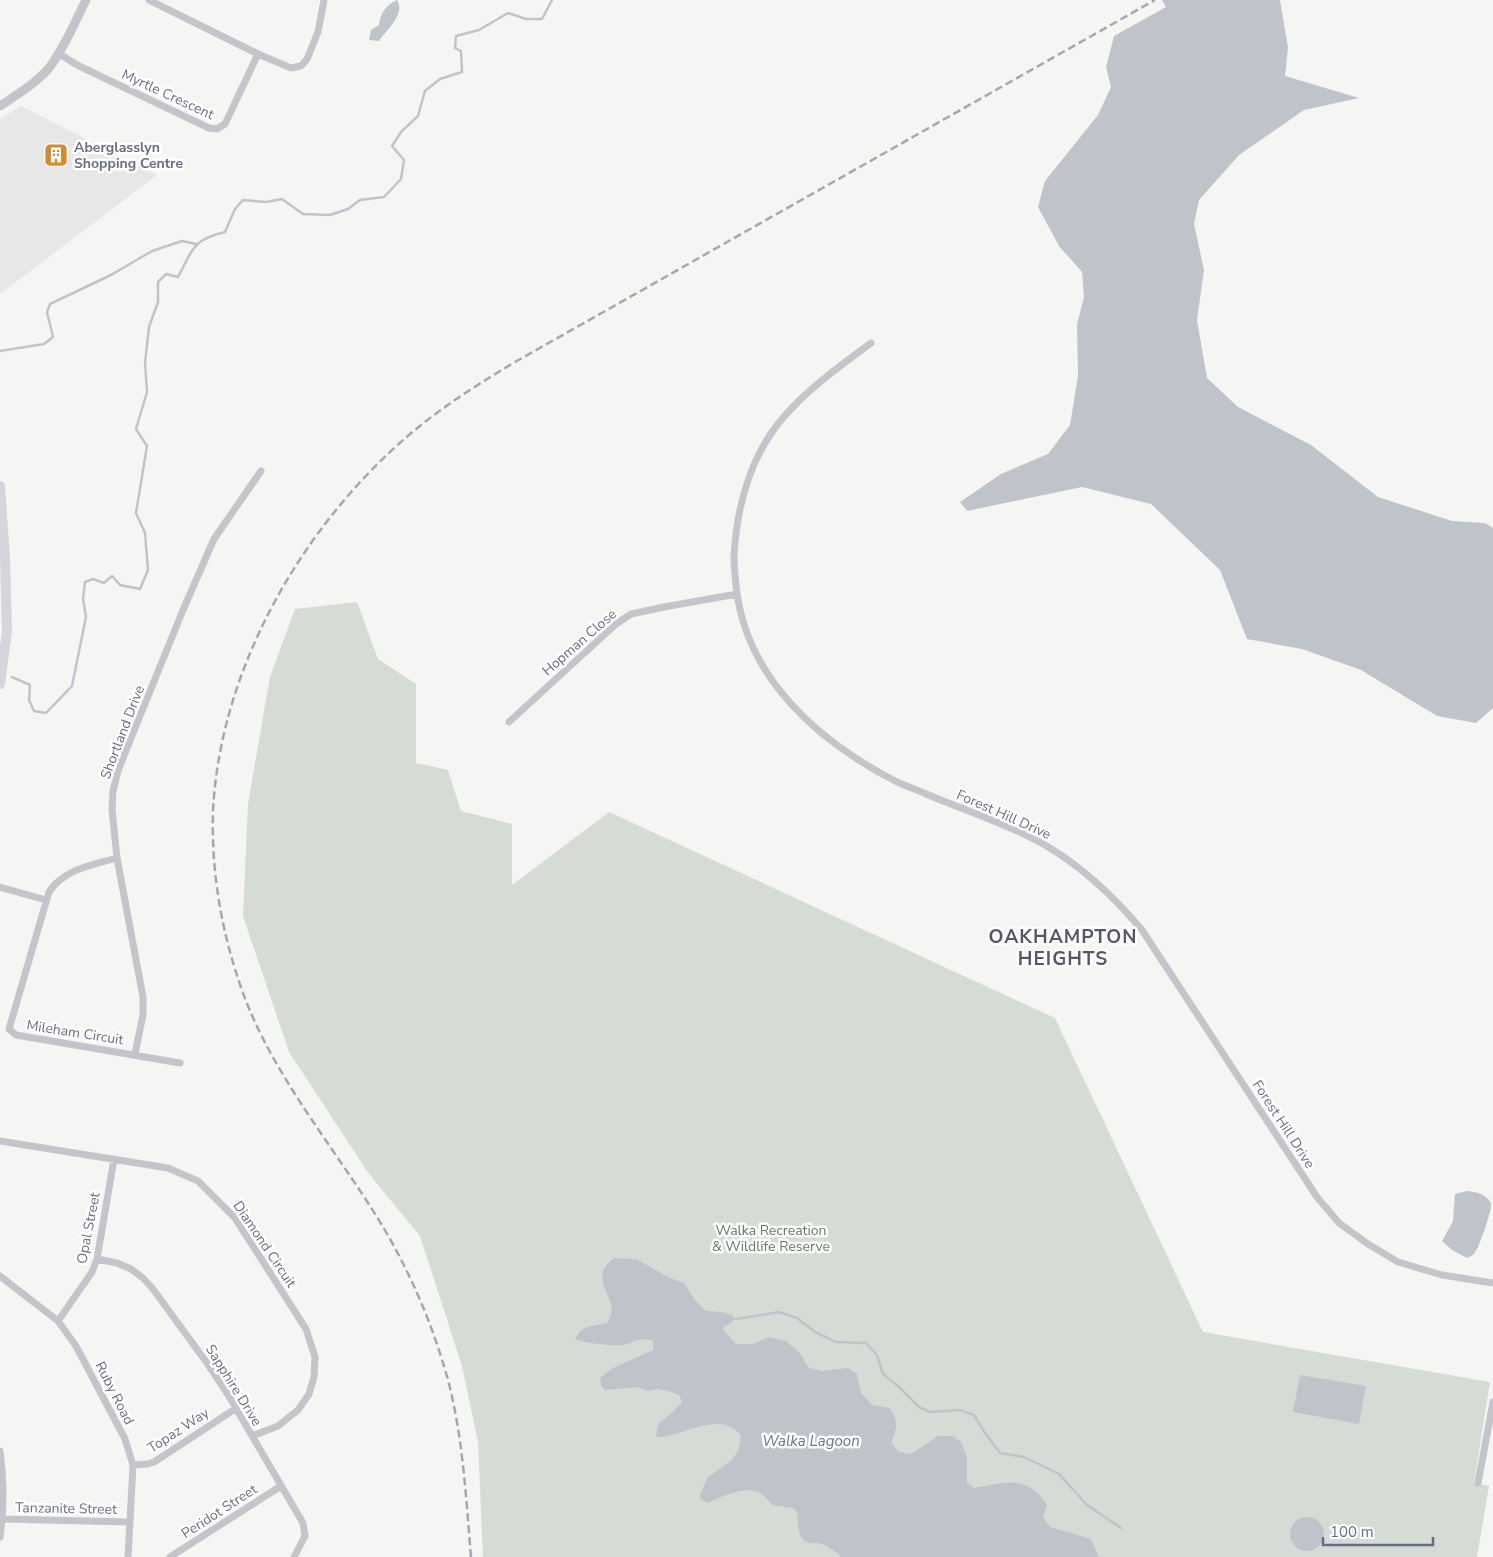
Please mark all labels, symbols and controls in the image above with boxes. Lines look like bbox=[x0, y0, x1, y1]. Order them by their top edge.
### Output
street label: Myrtle Crescent bbox=[119, 65, 217, 124]
place label: Aberglasslyn Shopping Centre bbox=[74, 138, 183, 173]
building icon: Aberglasslyn Shopping Centre bbox=[43, 142, 69, 168]
street label: Hopman Close bbox=[538, 605, 621, 680]
street label: Shortland Drive bbox=[96, 683, 149, 782]
street label: Forest Hill Drive bbox=[953, 785, 1054, 844]
district label: OAKHAMPTON HEIGHTS bbox=[989, 924, 1137, 972]
street label: Mileham Circuit bbox=[25, 1015, 125, 1050]
street label: Forest Hill Drive bbox=[1248, 1076, 1319, 1172]
street label: Opal Street bbox=[72, 1191, 105, 1265]
street label: Diamond Circuit bbox=[229, 1197, 301, 1291]
park label: Walka Recreation & Wildlife Reserve bbox=[712, 1221, 830, 1256]
street label: Sapphire Drive bbox=[201, 1341, 266, 1430]
street label: Ruby Road bbox=[91, 1358, 139, 1428]
street label: Topaz Way bbox=[144, 1403, 213, 1457]
water label: Walka Lagoon bbox=[762, 1431, 860, 1451]
street label: Peridot Street bbox=[178, 1480, 261, 1543]
street label: Tanzanite Street bbox=[15, 1498, 117, 1519]
scale bar bbox=[1323, 1514, 1433, 1546]
text: 100 m bbox=[1330, 1522, 1374, 1542]

